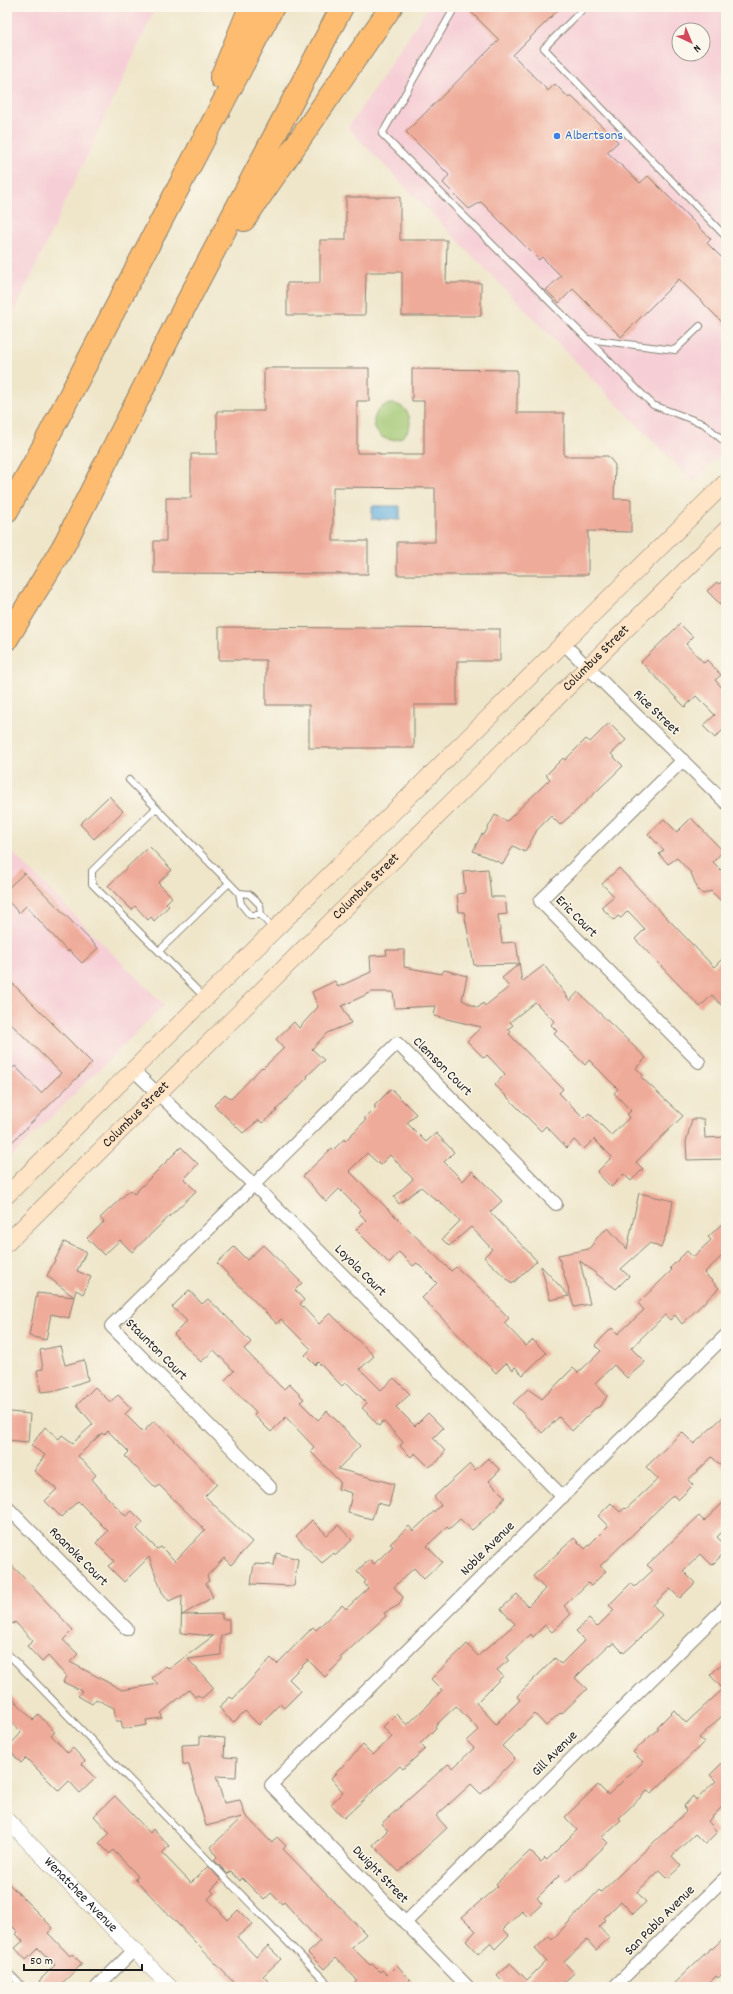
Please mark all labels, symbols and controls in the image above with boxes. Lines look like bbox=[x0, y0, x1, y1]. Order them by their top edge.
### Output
north arrow bbox=[671, 22, 711, 62]
text: N bbox=[689, 40, 704, 56]
place label: Albertsons bbox=[565, 126, 623, 146]
marker: Albertsons bbox=[552, 131, 562, 141]
street label: Columbus Street bbox=[558, 621, 634, 696]
street label: Rice Street bbox=[628, 686, 684, 740]
street label: Columbus Street bbox=[328, 849, 404, 925]
street label: Eric Court bbox=[550, 891, 602, 943]
street label: Clemson Court bbox=[408, 1033, 476, 1101]
street label: Columbus Street bbox=[98, 1077, 174, 1153]
street label: Loyola Court bbox=[329, 1240, 391, 1302]
street label: Staunton Court bbox=[120, 1314, 192, 1386]
street label: Noble Avenue bbox=[456, 1517, 520, 1581]
street label: Roanoke Court bbox=[44, 1523, 112, 1591]
street label: Gill Avenue bbox=[527, 1726, 583, 1782]
street label: Dwight Street bbox=[347, 1842, 413, 1908]
street label: Wenatchee Avenue bbox=[39, 1853, 122, 1937]
street label: San Pablo Avenue bbox=[620, 1881, 700, 1961]
scale bar bbox=[24, 1946, 142, 1972]
text: 50 m bbox=[30, 1953, 53, 1970]

